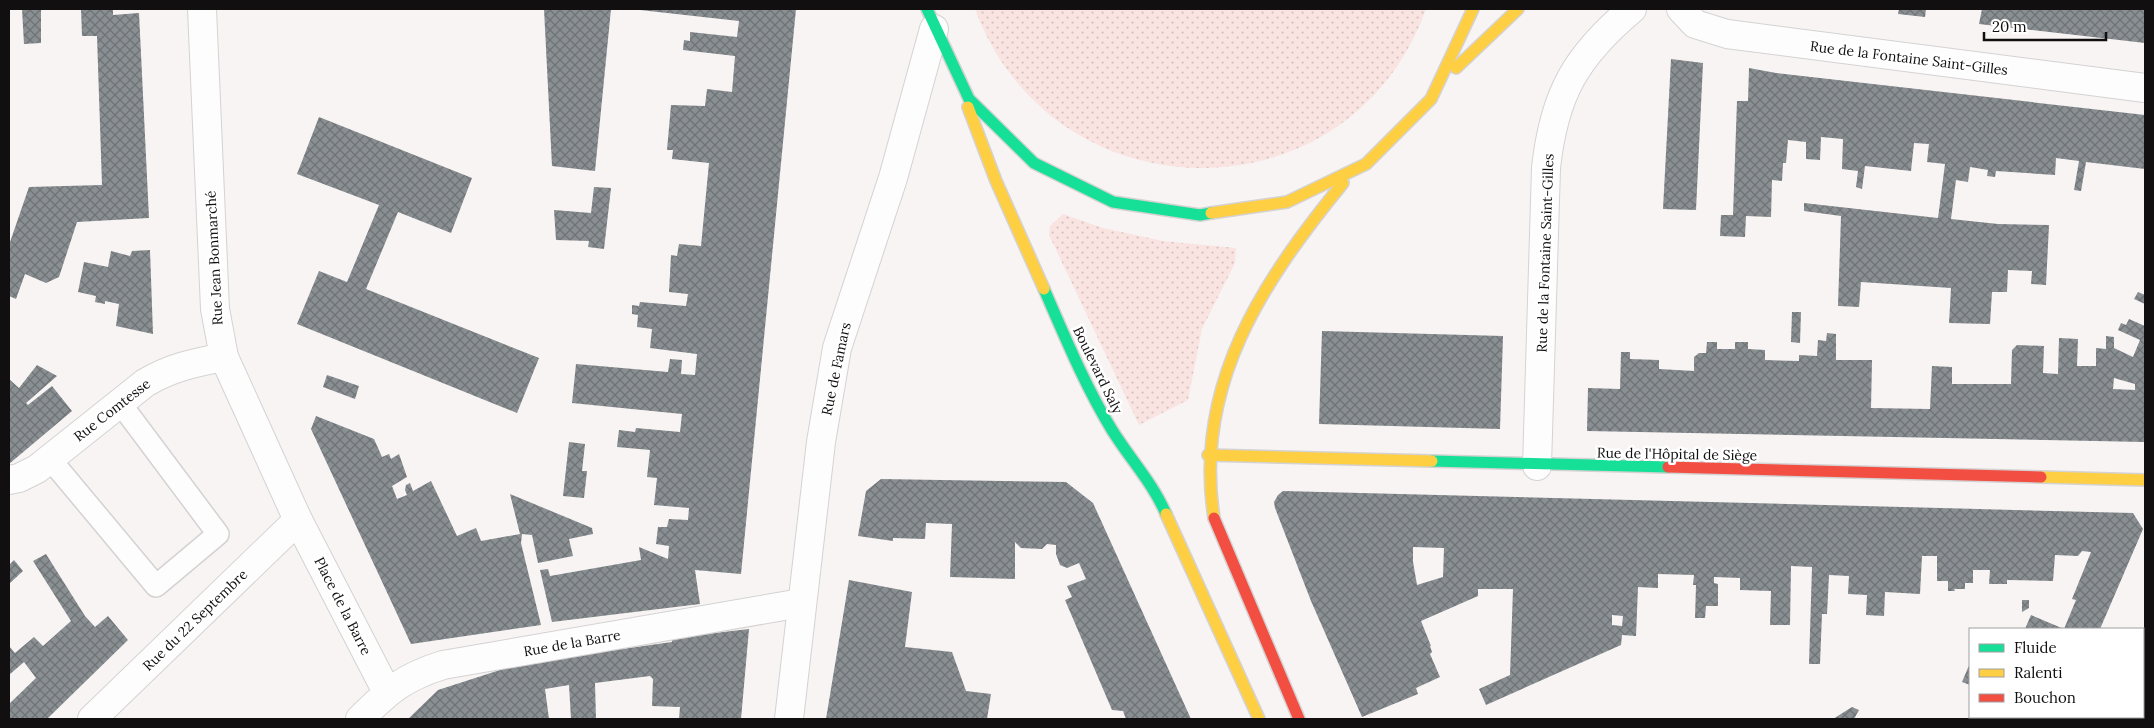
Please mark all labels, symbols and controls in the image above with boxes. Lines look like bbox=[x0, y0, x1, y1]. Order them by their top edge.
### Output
scale bar bbox=[1984, 10, 2106, 42]
text: 20 m bbox=[1992, 17, 2027, 36]
street label: Rue de la Fontaine Saint-Gilles bbox=[1809, 37, 2009, 79]
street label: Rue de la Fontaine Saint-Gilles bbox=[1533, 153, 1557, 353]
street label: Rue Jean Bonmarché bbox=[201, 190, 227, 326]
street label: Rue de Famars bbox=[817, 321, 855, 417]
street label: Boulevard Saly bbox=[1069, 323, 1127, 417]
street label: Rue Comtesse bbox=[70, 374, 154, 446]
street label: Rue de l'Hôpital de Siège bbox=[1597, 444, 1758, 464]
street label: Place de la Barre bbox=[310, 554, 376, 659]
street label: Rue du 22 Septembre bbox=[139, 565, 251, 675]
street label: Rue de la Barre bbox=[522, 626, 622, 660]
legend bbox=[1969, 628, 2144, 718]
text: Fluide bbox=[2014, 638, 2057, 657]
text: Ralenti bbox=[2014, 663, 2062, 682]
text: Bouchon bbox=[2014, 688, 2076, 707]

